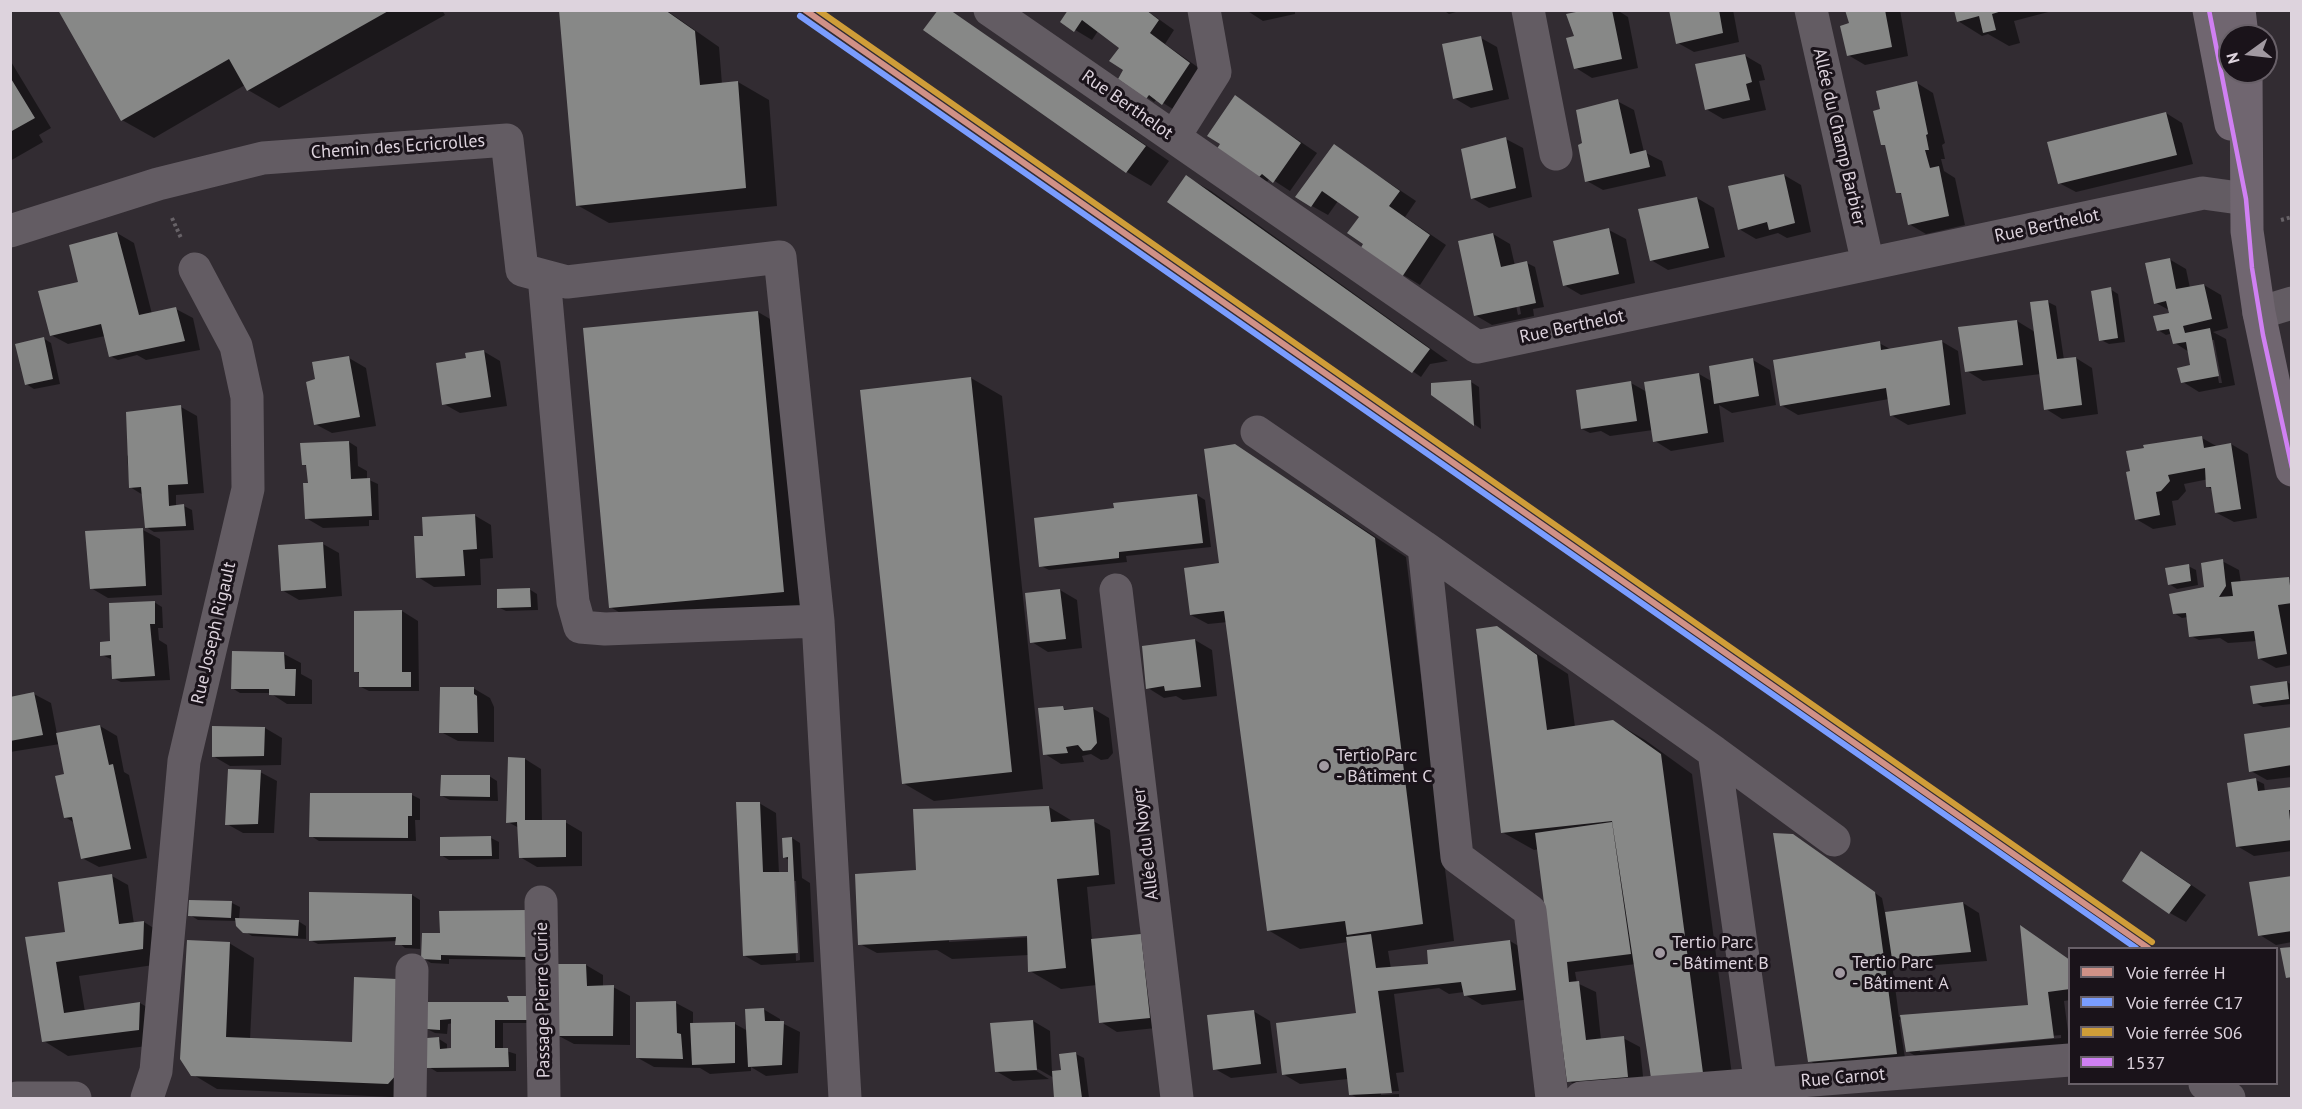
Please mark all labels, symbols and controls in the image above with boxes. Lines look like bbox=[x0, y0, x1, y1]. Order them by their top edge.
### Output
north arrow bbox=[2218, 24, 2278, 84]
street label: Allée du Champ Barbier bbox=[1808, 46, 1870, 228]
text: N bbox=[2222, 50, 2244, 66]
street label: Rue Berthelot bbox=[1077, 66, 1177, 144]
street label: Chemin des Ecricrolles bbox=[310, 130, 486, 164]
street label: Rue Berthelot bbox=[1993, 204, 2101, 248]
street label: Rue Berthelot bbox=[1518, 305, 1626, 349]
street label: Rue Joseph Rigault bbox=[187, 560, 241, 706]
place label: Tertio Parc - Bâtiment C bbox=[1336, 745, 1432, 788]
marker: Tertio Parc - Bâtiment C bbox=[1317, 759, 1331, 773]
street label: Allée du Noyer bbox=[1128, 787, 1164, 901]
street label: Passage Pierre Curie bbox=[531, 922, 555, 1078]
place label: Tertio Parc - Bâtiment B bbox=[1672, 932, 1769, 974]
marker: Tertio Parc - Bâtiment B bbox=[1653, 946, 1667, 960]
legend bbox=[2068, 947, 2278, 1085]
place label: Tertio Parc - Bâtiment A bbox=[1852, 952, 1949, 994]
text: Voie ferrée H bbox=[2126, 961, 2226, 984]
marker: Tertio Parc - Bâtiment A bbox=[1833, 966, 1847, 980]
text: Voie ferrée C17 bbox=[2126, 991, 2243, 1014]
text: Voie ferrée S06 bbox=[2126, 1021, 2243, 1044]
text: 1537 bbox=[2126, 1051, 2165, 1074]
street label: Rue Carnot bbox=[1800, 1064, 1886, 1092]

